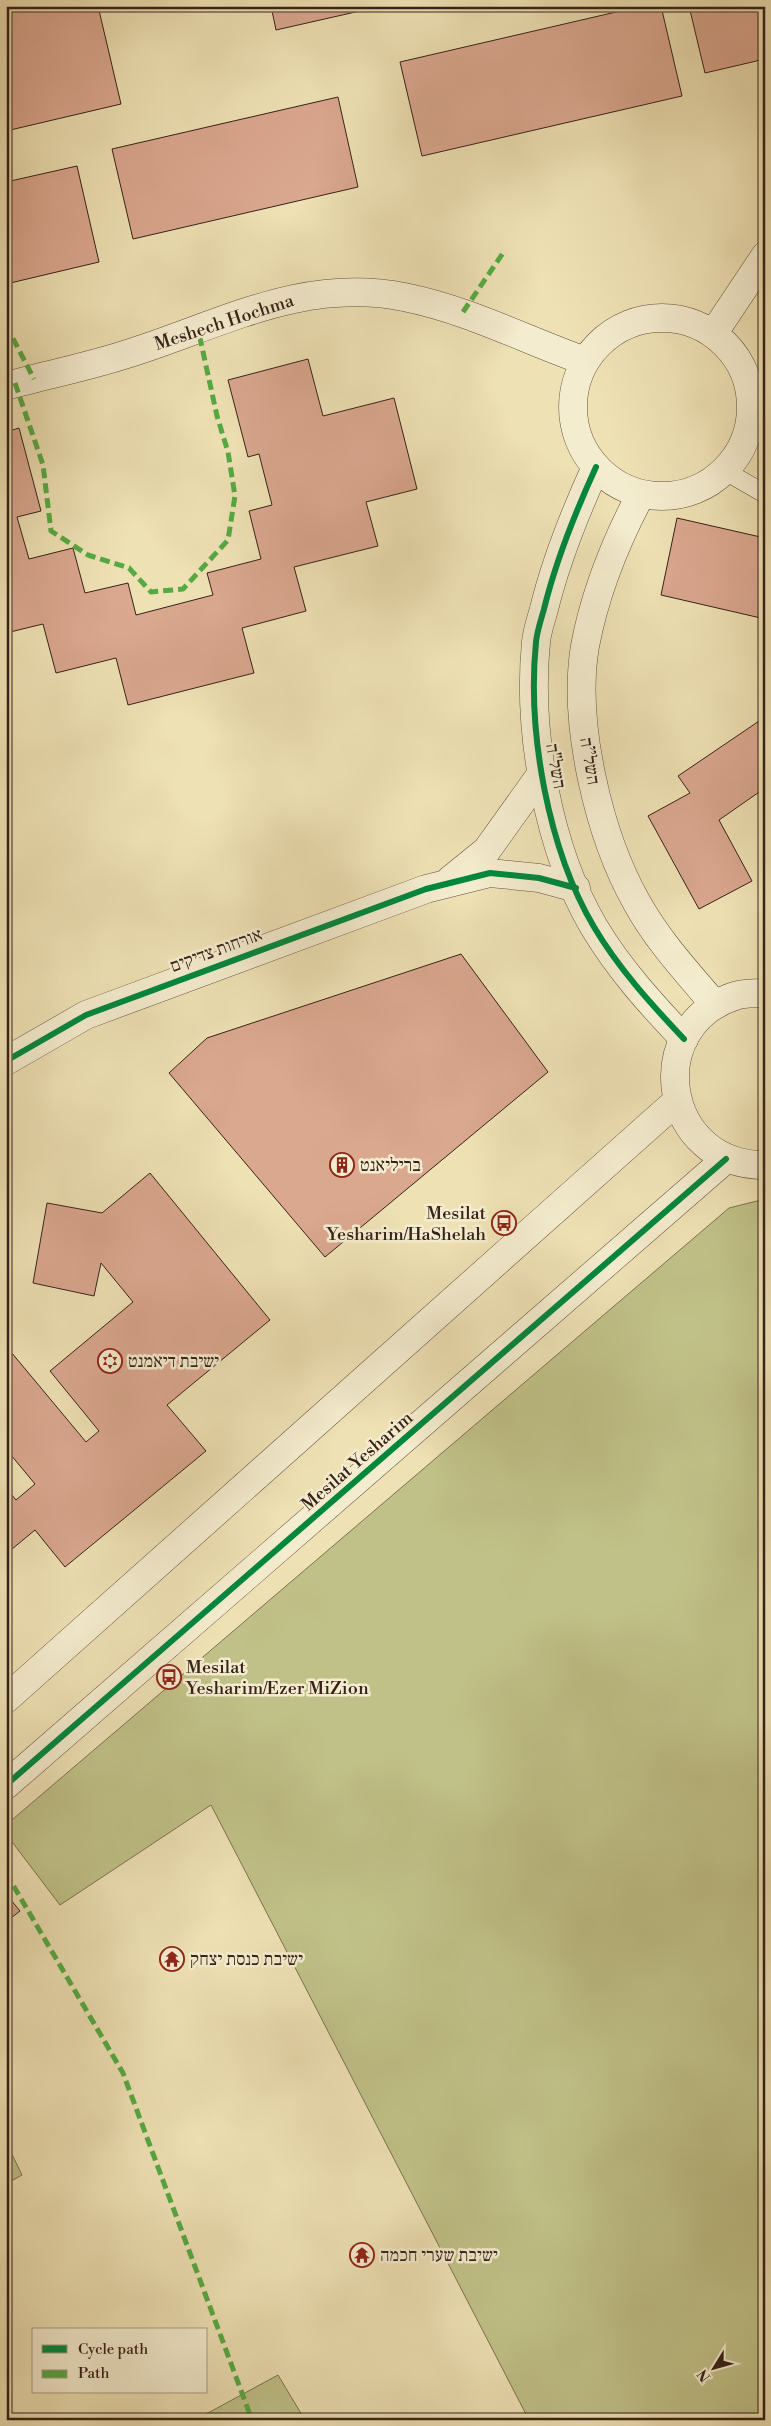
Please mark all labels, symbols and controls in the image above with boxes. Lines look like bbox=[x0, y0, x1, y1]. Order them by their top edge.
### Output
street label: Meshech Hochma bbox=[152, 289, 298, 356]
street label: השל”ה bbox=[574, 736, 605, 787]
street label: השל"ה bbox=[540, 741, 571, 791]
street label: אורחות צדיקים bbox=[167, 923, 266, 978]
building icon: בריליאנט bbox=[329, 1152, 355, 1178]
place label: בריליאנט bbox=[360, 1154, 421, 1177]
place label: Mesilat Yesharim/HaShelah bbox=[326, 1202, 487, 1246]
bus stop icon: Mesilat Yesharim/HaShelah bbox=[491, 1210, 517, 1236]
synagogue icon: ישיבת דיאמנט bbox=[97, 1348, 123, 1374]
place label: ישיבת דיאמנט bbox=[128, 1350, 219, 1373]
street label: Mesilat Yesharim bbox=[297, 1406, 418, 1516]
place label: Mesilat Yesharim/Ezer MiZion bbox=[185, 1656, 369, 1700]
bus stop icon: Mesilat Yesharim/Ezer MiZion bbox=[156, 1664, 182, 1690]
temple icon: ישיבת כנסת יצחק bbox=[159, 1946, 185, 1972]
place label: ישיבת כנסת יצחק bbox=[190, 1948, 303, 1971]
temple icon: ישיבת שערי חכמה bbox=[349, 2242, 375, 2268]
place label: ישיבת שערי חכמה bbox=[380, 2244, 498, 2267]
legend bbox=[32, 2328, 208, 2394]
text: Cycle path bbox=[78, 2340, 148, 2359]
north arrow bbox=[688, 2344, 738, 2394]
text: Path bbox=[78, 2364, 110, 2383]
text: N bbox=[694, 2365, 715, 2385]

